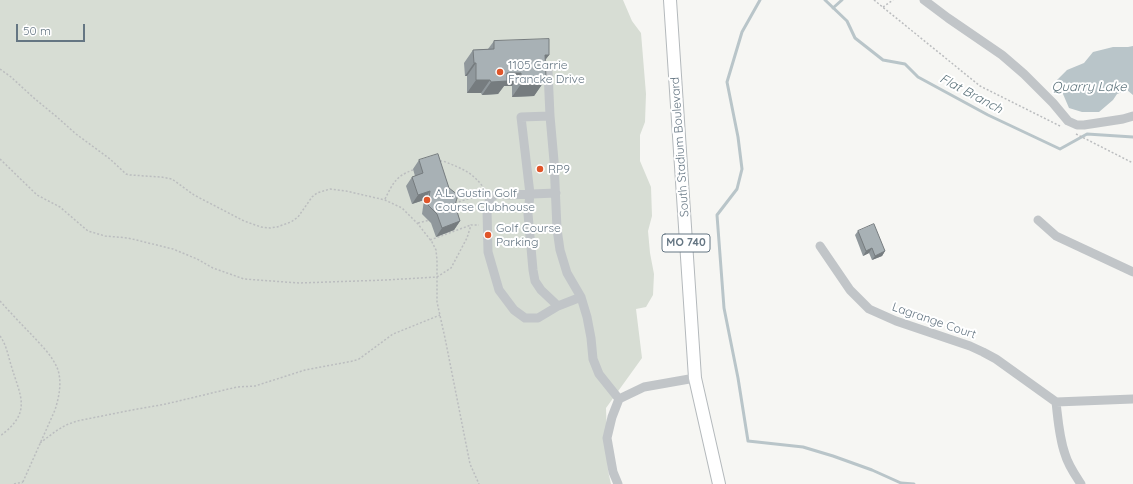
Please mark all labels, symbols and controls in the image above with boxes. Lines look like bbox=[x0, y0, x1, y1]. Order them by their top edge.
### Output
scale bar bbox=[18, 16, 87, 42]
text: 50 m bbox=[23, 23, 51, 38]
place label: 1105 Carrie Francke Drive bbox=[508, 58, 585, 86]
marker: 1105 Carrie Francke Drive bbox=[495, 67, 505, 77]
water label: Flat Branch bbox=[937, 71, 1005, 117]
street label: South Stadium Boulevard bbox=[668, 76, 692, 218]
water label: Quarry Lake bbox=[1051, 79, 1127, 95]
place label: RP9 bbox=[548, 162, 570, 176]
marker: RP9 bbox=[535, 164, 545, 174]
place label: A.L. Gustin Golf Course Clubhouse bbox=[435, 186, 535, 214]
marker: A.L. Gustin Golf Course Clubhouse bbox=[422, 195, 432, 205]
place label: Golf Course Parking bbox=[496, 221, 561, 249]
marker: Golf Course Parking bbox=[483, 230, 493, 240]
road number: MO 740 bbox=[662, 234, 710, 252]
street label: Lagrange Court bbox=[890, 300, 978, 342]

